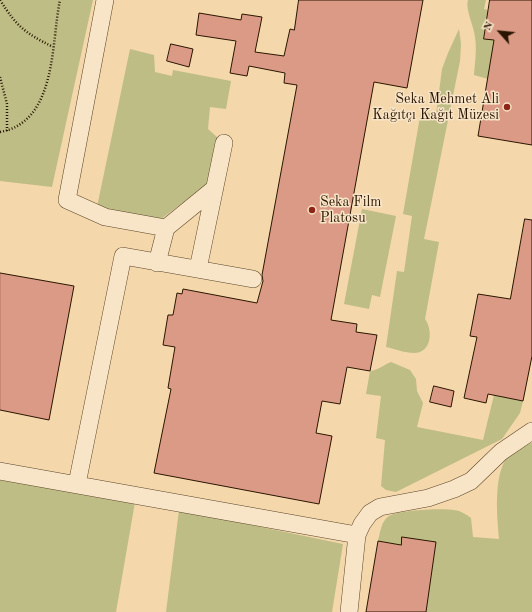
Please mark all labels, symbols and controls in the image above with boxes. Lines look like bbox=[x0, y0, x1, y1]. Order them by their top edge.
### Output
north arrow bbox=[480, 12, 520, 52]
text: N bbox=[482, 20, 496, 33]
place label: Seka Mehmet Ali Kağıtçı Kağıt Müzesi bbox=[372, 91, 499, 124]
marker: Seka Mehmet Ali Kağıtçı Kağıt Müzesi bbox=[502, 102, 512, 112]
place label: Seka Film Platosu bbox=[320, 194, 381, 226]
marker: Seka Film Platosu bbox=[307, 205, 317, 215]

